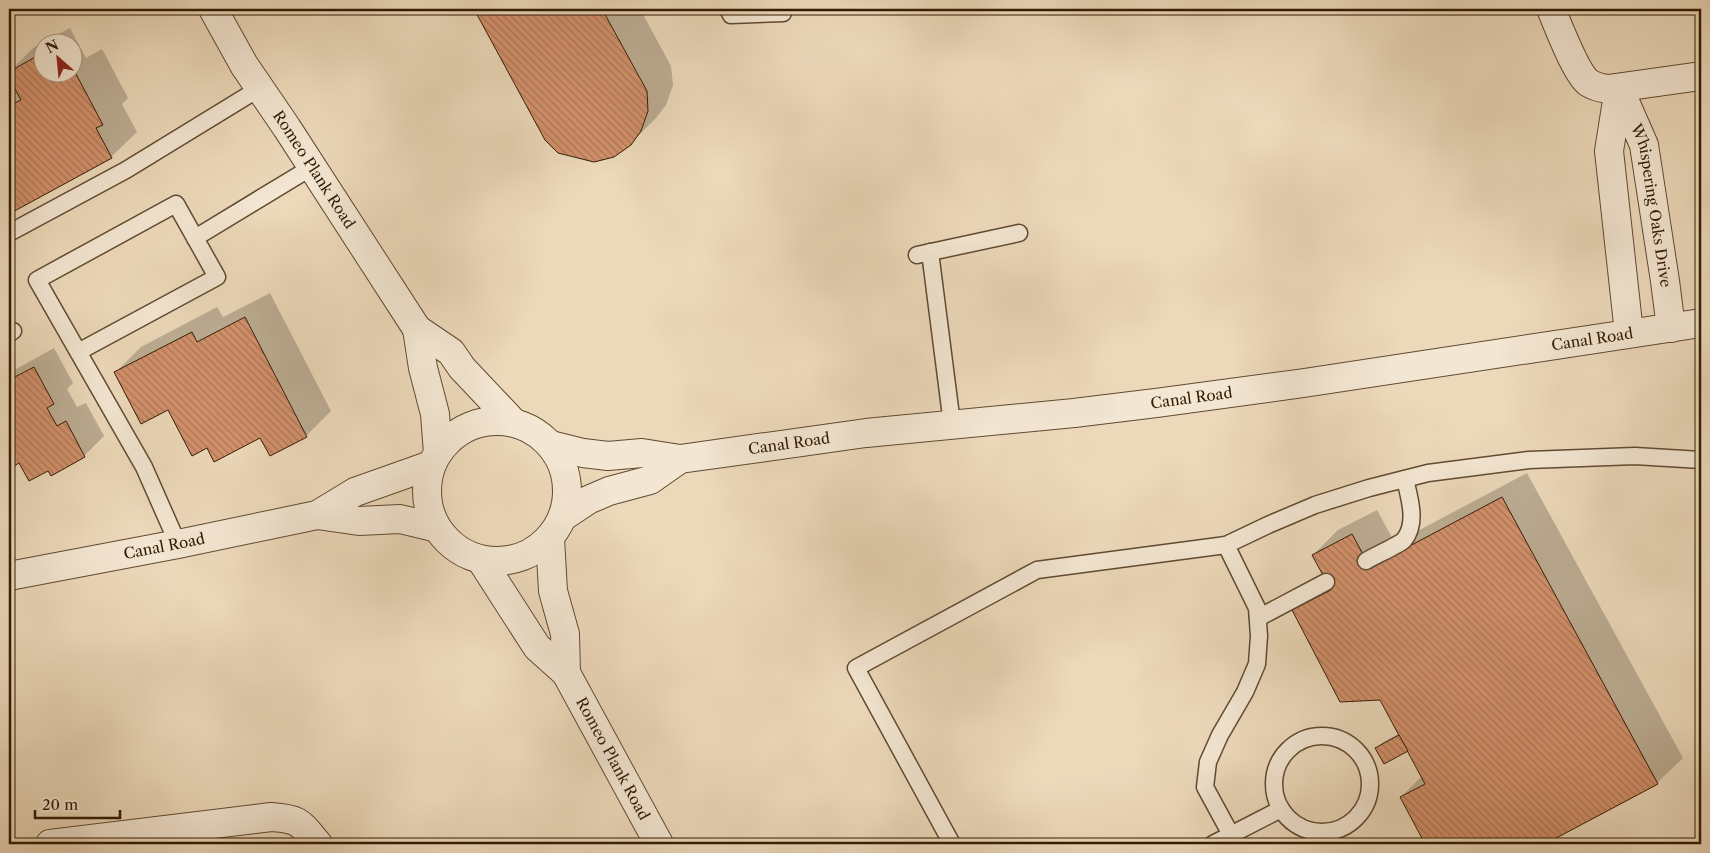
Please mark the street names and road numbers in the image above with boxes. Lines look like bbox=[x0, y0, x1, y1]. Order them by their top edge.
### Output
street label: Romeo Plank Road bbox=[269, 107, 360, 232]
street label: Whispering Oaks Drive bbox=[1627, 120, 1676, 288]
street label: Canal Road bbox=[1550, 323, 1634, 354]
street label: Canal Road bbox=[1149, 383, 1234, 413]
street label: Canal Road bbox=[747, 428, 831, 458]
street label: Canal Road bbox=[122, 529, 206, 563]
street label: Romeo Plank Road bbox=[572, 694, 654, 823]

